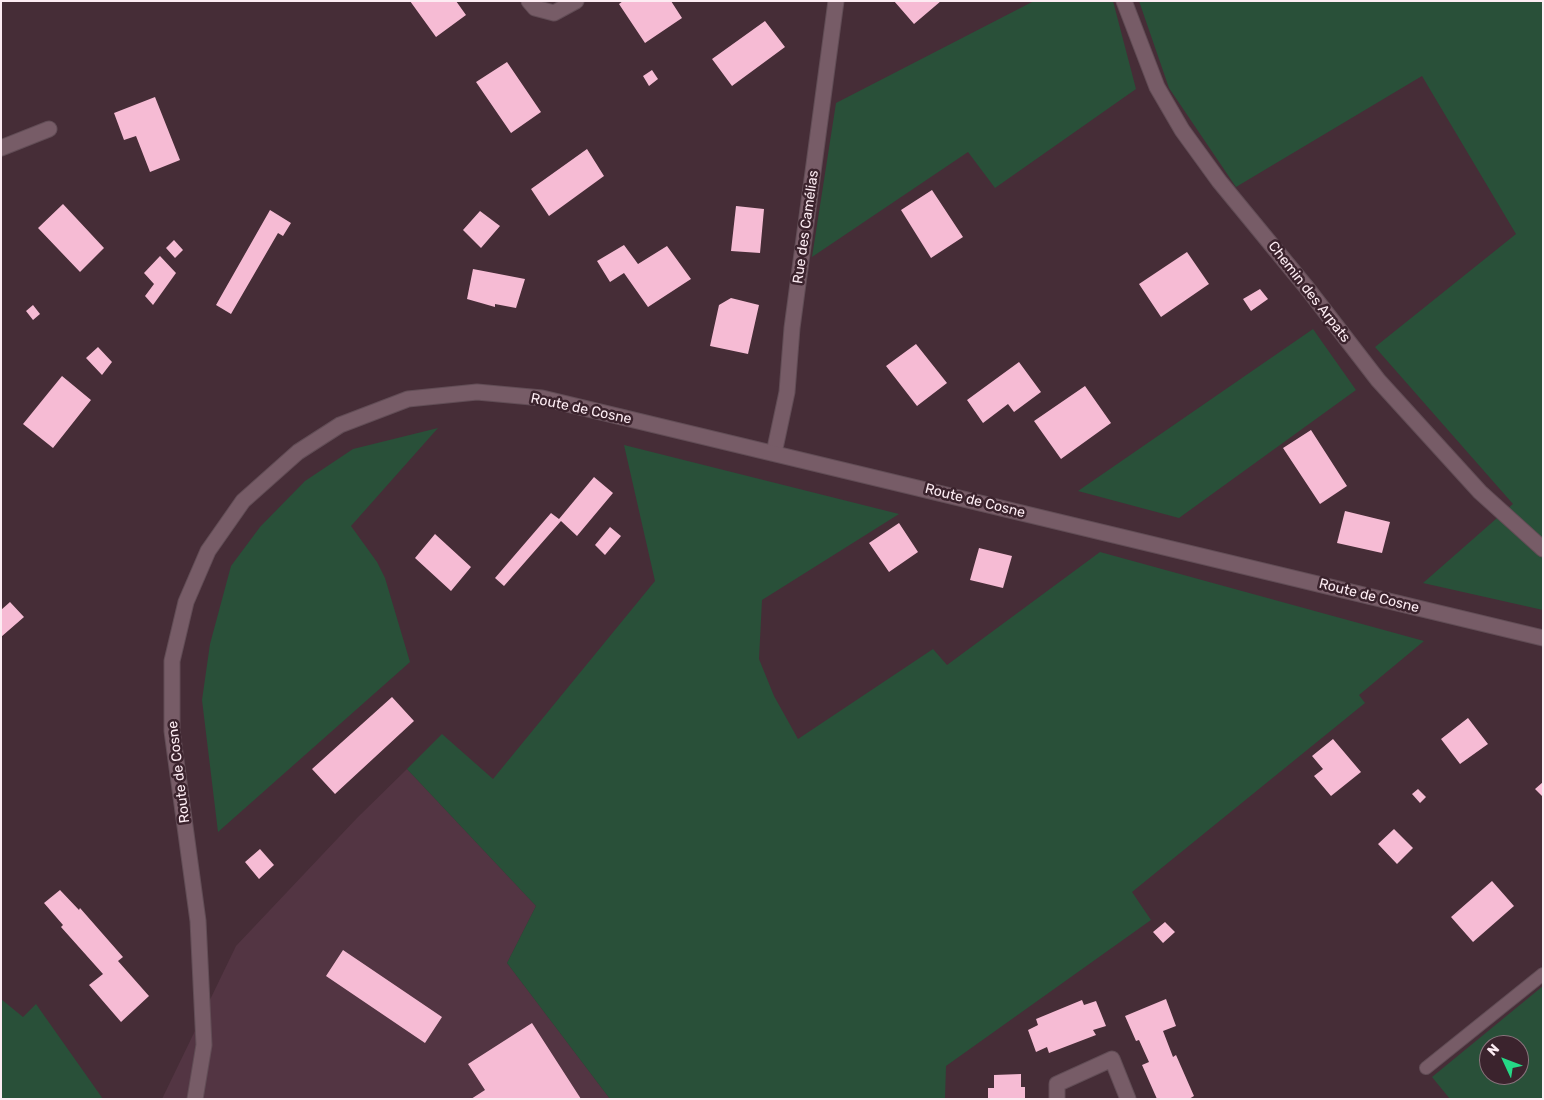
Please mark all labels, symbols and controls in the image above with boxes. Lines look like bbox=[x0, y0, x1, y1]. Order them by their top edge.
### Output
street label: Rue des Camélias bbox=[790, 169, 822, 285]
street label: Chemin des Arpats bbox=[1264, 238, 1354, 346]
street label: Route de Cosne bbox=[529, 390, 633, 428]
street label: Route de Cosne bbox=[923, 480, 1027, 522]
street label: Route de Cosne bbox=[1317, 575, 1421, 617]
street label: Route de Cosne bbox=[164, 720, 194, 824]
north arrow bbox=[1479, 1035, 1529, 1085]
text: N bbox=[1484, 1041, 1503, 1060]

